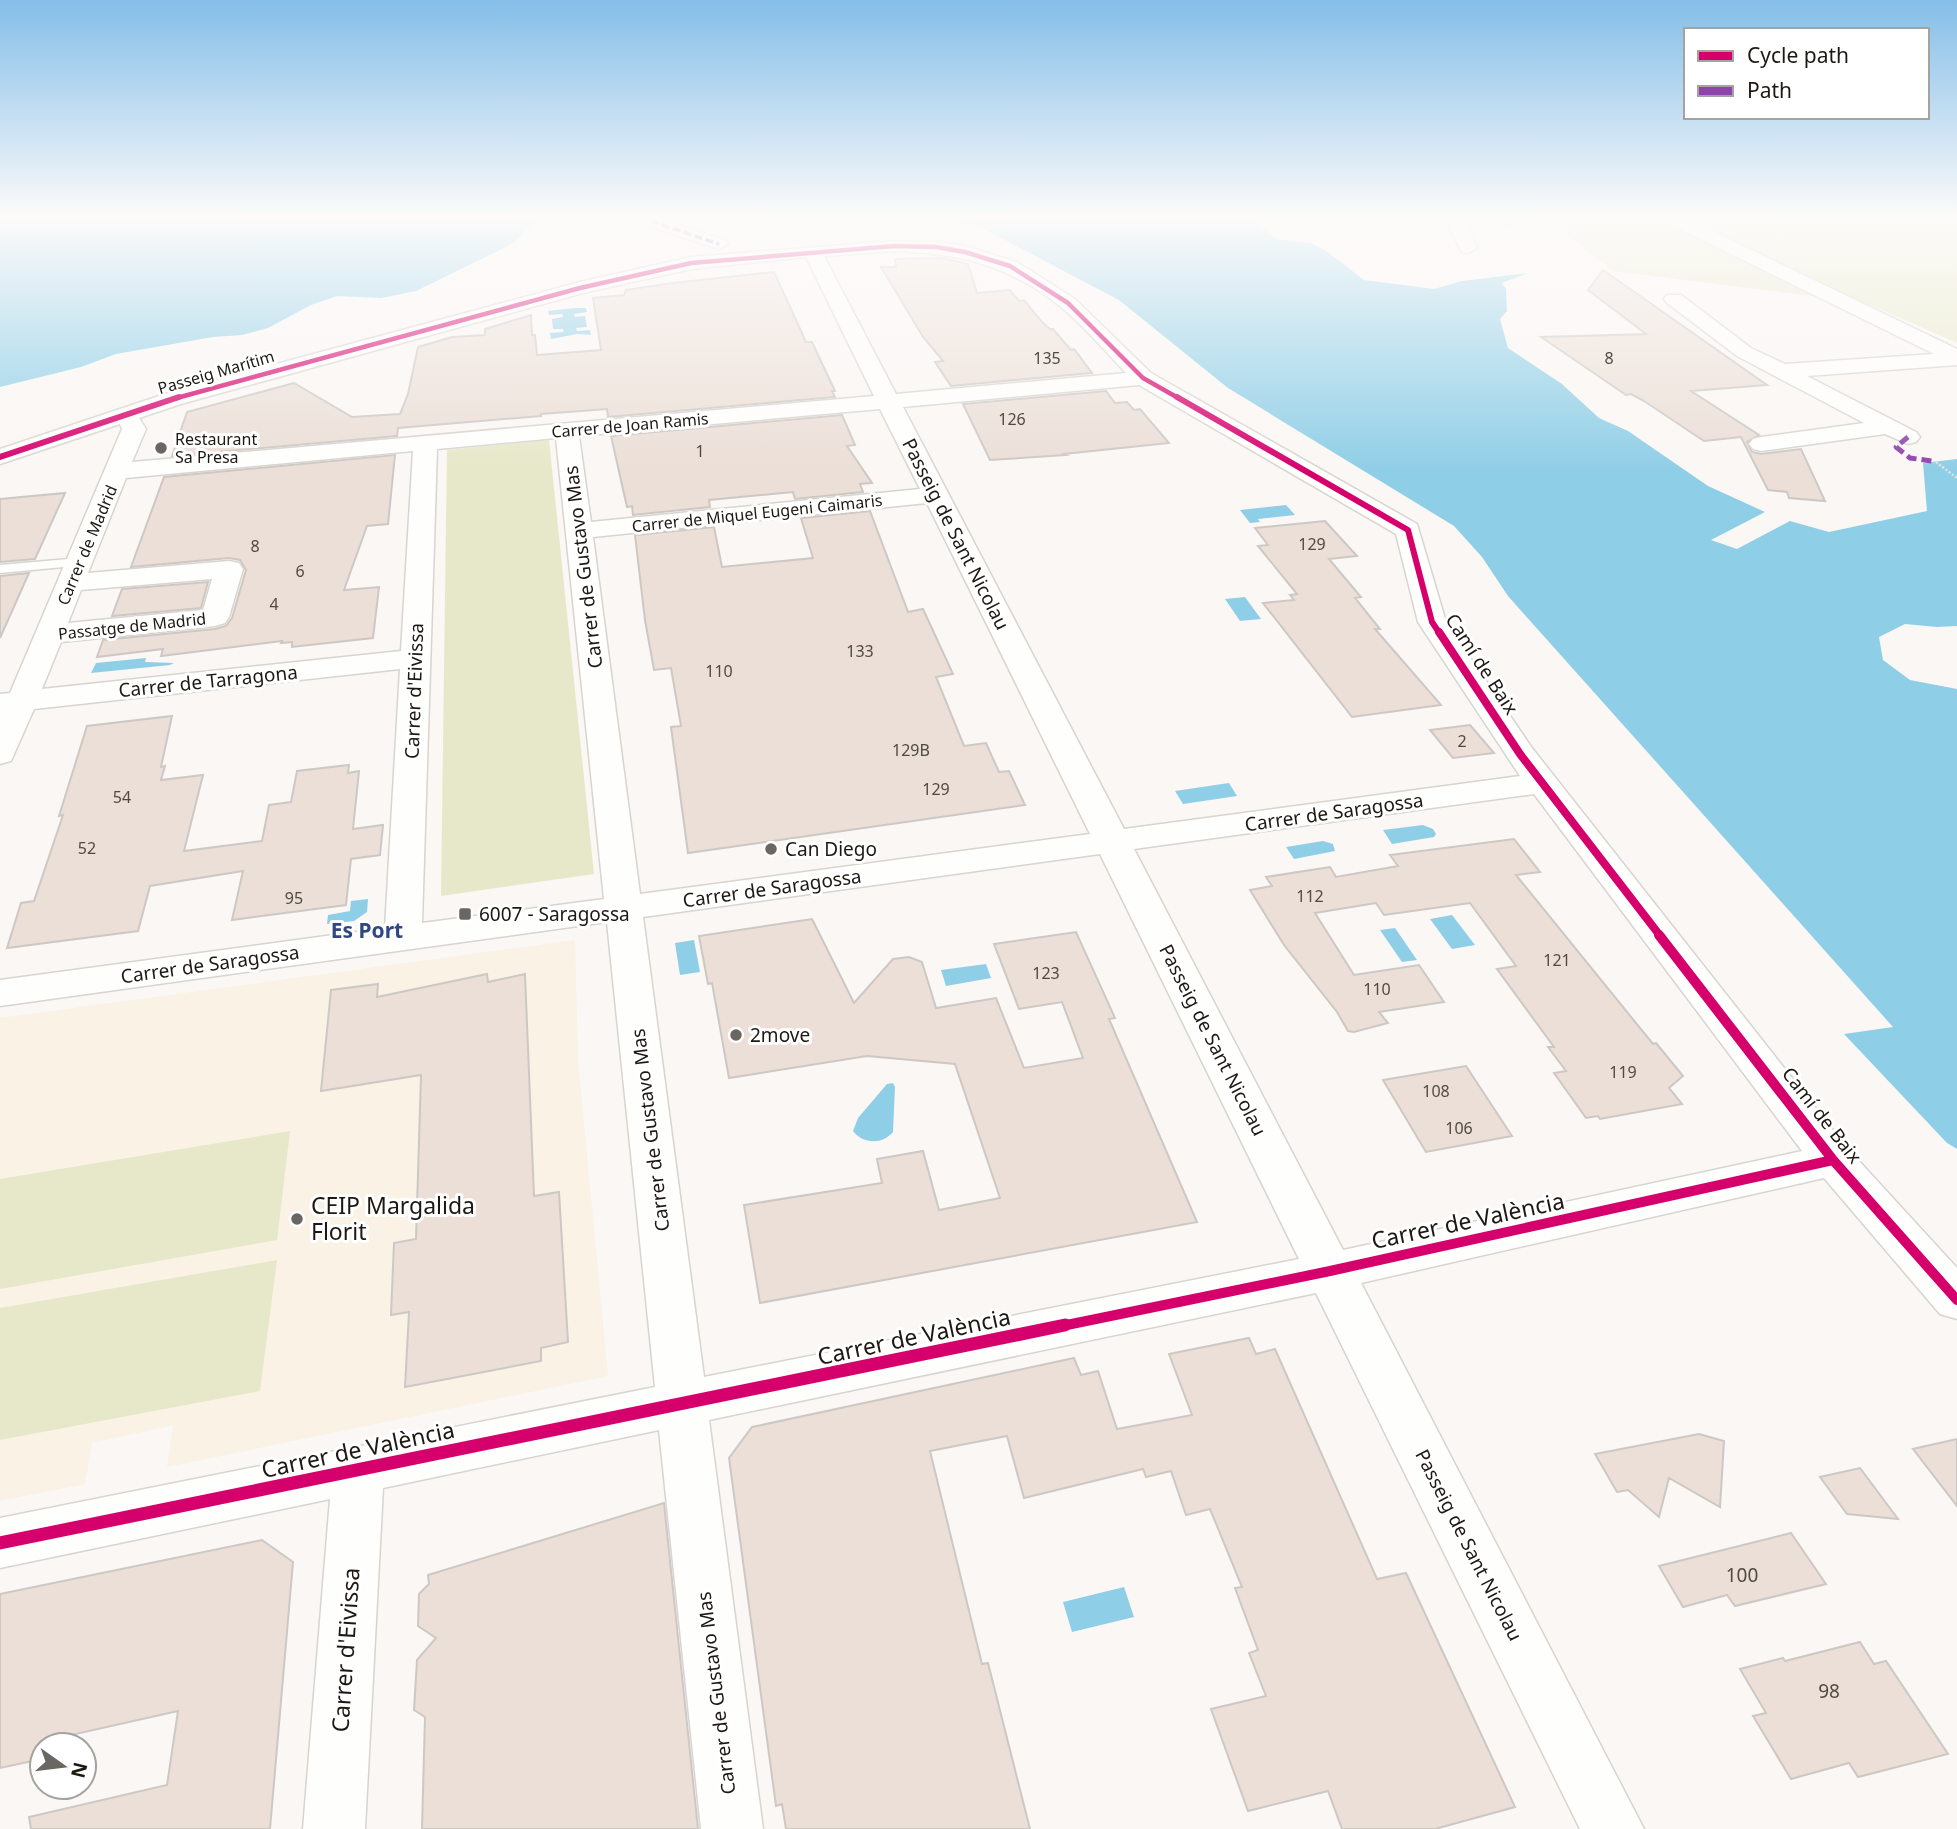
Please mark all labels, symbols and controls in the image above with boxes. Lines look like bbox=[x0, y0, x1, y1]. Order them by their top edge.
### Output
legend bbox=[1684, 28, 1929, 119]
text: Cycle path bbox=[1747, 41, 1849, 69]
text: Path bbox=[1747, 76, 1792, 104]
street label: Passeig Marítim bbox=[155, 345, 277, 399]
house number: 135 bbox=[1033, 347, 1061, 369]
house number: 8 bbox=[1604, 347, 1614, 369]
street label: Carrer de Joan Ramis bbox=[551, 407, 709, 443]
house number: 126 bbox=[998, 408, 1026, 430]
place label: Restaurant Sa Presa bbox=[175, 428, 257, 468]
street label: Passeig de Sant Nicolau bbox=[896, 434, 1016, 634]
marker: Restaurant Sa Presa bbox=[153, 440, 169, 456]
house number: 1 bbox=[695, 440, 705, 462]
street label: Carrer de Gustavo Mas bbox=[558, 464, 608, 670]
street label: Carrer de Madrid bbox=[52, 481, 122, 609]
street label: Carrer de Miquel Eugeni Caimaris bbox=[631, 489, 883, 537]
house number: 129 bbox=[1298, 533, 1326, 555]
house number: 8 bbox=[250, 535, 260, 557]
house number: 6 bbox=[295, 560, 305, 582]
house number: 4 bbox=[269, 593, 279, 615]
street label: Passatge de Madrid bbox=[57, 607, 207, 645]
street label: Camí de Baix bbox=[1440, 608, 1524, 720]
street label: Carrer d'Eivissa bbox=[399, 622, 429, 760]
house number: 133 bbox=[846, 640, 874, 662]
street label: Carrer de Tarragona bbox=[117, 659, 299, 703]
house number: 110 bbox=[705, 660, 733, 682]
house number: 2 bbox=[1457, 730, 1467, 752]
house number: 129B bbox=[892, 739, 930, 761]
house number: 129 bbox=[922, 778, 950, 800]
house number: 54 bbox=[113, 786, 131, 808]
street label: Carrer de Saragossa bbox=[1243, 787, 1425, 837]
place label: Can Diego bbox=[785, 836, 877, 862]
house number: 52 bbox=[78, 837, 96, 859]
marker: Can Diego bbox=[763, 841, 779, 857]
street label: Carrer de Saragossa bbox=[681, 863, 863, 913]
house number: 112 bbox=[1296, 885, 1324, 907]
house number: 95 bbox=[285, 887, 303, 909]
place label: 6007 - Saragossa bbox=[479, 901, 630, 927]
marker: 6007 - Saragossa bbox=[457, 906, 473, 922]
district label: Es Port bbox=[331, 916, 403, 944]
street label: Carrer de Saragossa bbox=[119, 939, 301, 989]
street label: Passeig de Sant Nicolau bbox=[1153, 940, 1273, 1140]
house number: 121 bbox=[1543, 949, 1571, 971]
house number: 123 bbox=[1032, 962, 1060, 984]
house number: 110 bbox=[1363, 978, 1391, 1000]
place label: 2move bbox=[750, 1022, 810, 1048]
street label: Carrer de Gustavo Mas bbox=[625, 1027, 675, 1233]
marker: 2move bbox=[728, 1027, 744, 1043]
house number: 119 bbox=[1609, 1061, 1637, 1083]
street label: Camí de Baix bbox=[1776, 1061, 1868, 1169]
house number: 108 bbox=[1422, 1080, 1450, 1102]
house number: 106 bbox=[1445, 1117, 1473, 1139]
street label: Carrer de València bbox=[1368, 1184, 1567, 1256]
place label: CEIP Margalida Florit bbox=[311, 1189, 475, 1247]
marker: CEIP Margalida Florit bbox=[289, 1211, 305, 1227]
street label: Carrer de València bbox=[814, 1300, 1013, 1372]
street label: Carrer de València bbox=[258, 1413, 457, 1485]
street label: Passeig de Sant Nicolau bbox=[1409, 1445, 1529, 1645]
house number: 100 bbox=[1726, 1562, 1758, 1588]
street label: Carrer d'Eivissa bbox=[323, 1566, 367, 1733]
street label: Carrer de Gustavo Mas bbox=[691, 1590, 741, 1796]
house number: 98 bbox=[1818, 1678, 1840, 1704]
north arrow bbox=[28, 1731, 98, 1801]
text: N bbox=[65, 1759, 94, 1781]

